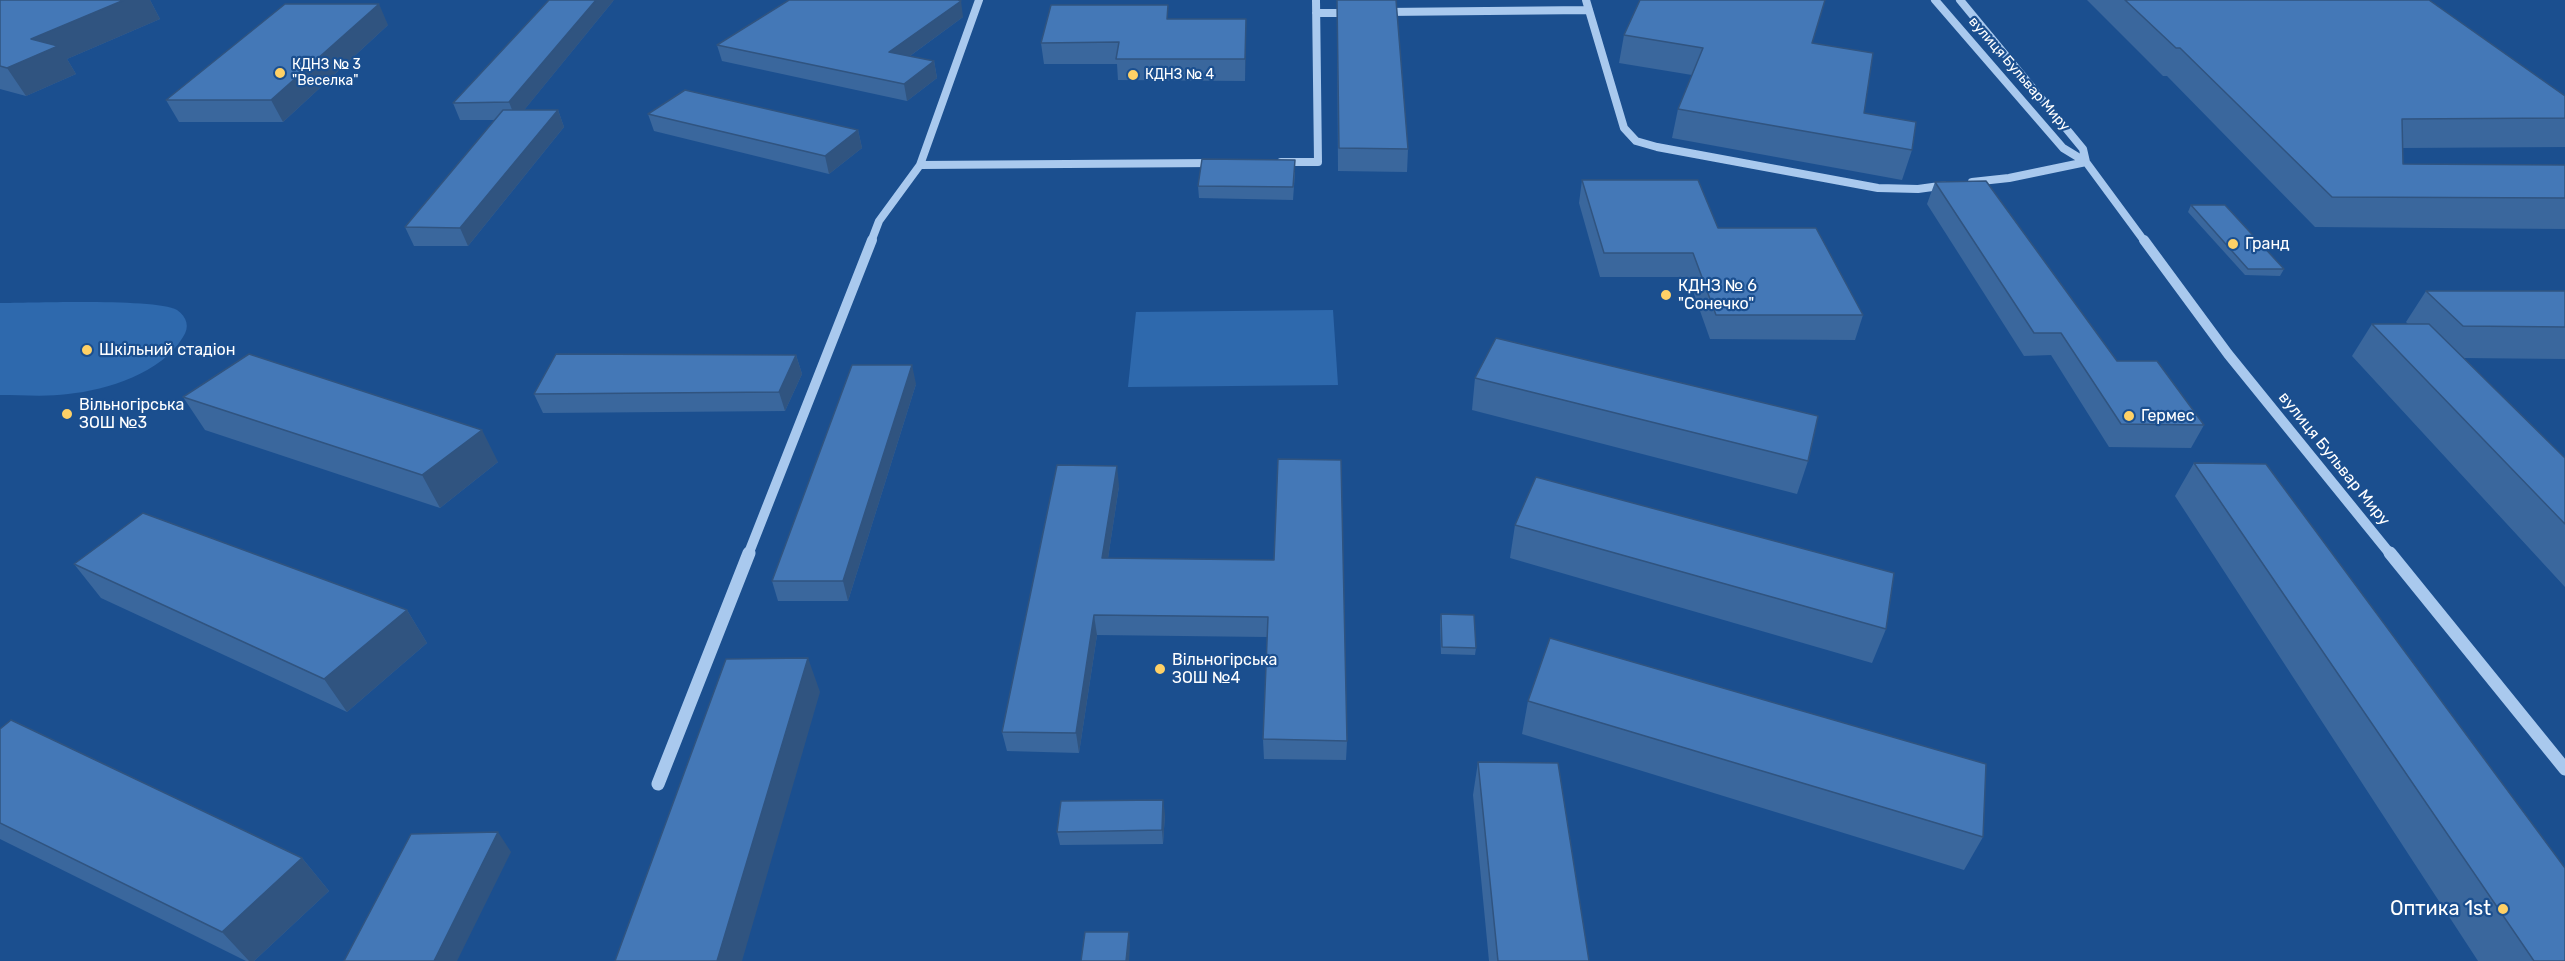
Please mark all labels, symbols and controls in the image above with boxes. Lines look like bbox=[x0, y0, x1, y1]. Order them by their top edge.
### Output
street label: вулиця Бульвар Миру bbox=[1965, 14, 2073, 134]
place label: КДНЗ № 3 "Веселка" bbox=[292, 57, 361, 90]
marker: КДНЗ № 3 "Веселка" bbox=[273, 66, 287, 80]
place label: КДНЗ № 4 bbox=[1145, 67, 1214, 83]
marker: КДНЗ № 4 bbox=[1126, 68, 1140, 82]
place label: Гранд bbox=[2245, 234, 2290, 254]
marker: Гранд bbox=[2226, 237, 2240, 251]
place label: КДНЗ № 6 "Сонечко" bbox=[1678, 276, 1757, 314]
marker: КДНЗ № 6 "Сонечко" bbox=[1659, 288, 1673, 302]
place label: Шкільний стадіон bbox=[99, 340, 235, 360]
marker: Шкільний стадіон bbox=[80, 343, 94, 357]
street label: вулиця Бульвар Миру bbox=[2274, 388, 2394, 530]
place label: Вільногірська ЗОШ №3 bbox=[79, 395, 184, 433]
place label: Гермес bbox=[2141, 406, 2195, 426]
marker: Вільногірська ЗОШ №3 bbox=[60, 407, 74, 421]
marker: Гермес bbox=[2122, 409, 2136, 423]
place label: Вільногірська ЗОШ №4 bbox=[1172, 650, 1277, 688]
marker: Вільногірська ЗОШ №4 bbox=[1153, 662, 1167, 676]
place label: Оптика 1st bbox=[2390, 897, 2491, 921]
marker: Оптика 1st bbox=[2496, 902, 2510, 916]

